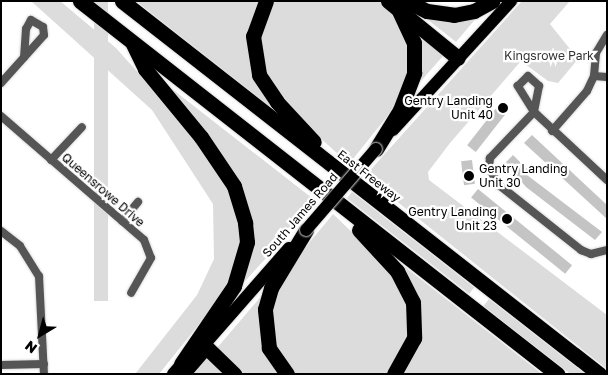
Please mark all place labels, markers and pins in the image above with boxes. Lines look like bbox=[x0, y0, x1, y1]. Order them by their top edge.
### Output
place label: Gentry Landing Unit 40 bbox=[404, 94, 493, 122]
marker: Gentry Landing Unit 40 bbox=[497, 102, 509, 114]
place label: Gentry Landing Unit 30 bbox=[479, 162, 568, 190]
marker: Gentry Landing Unit 30 bbox=[463, 170, 475, 182]
place label: Gentry Landing Unit 23 bbox=[408, 205, 497, 233]
marker: Gentry Landing Unit 23 bbox=[501, 213, 513, 225]

